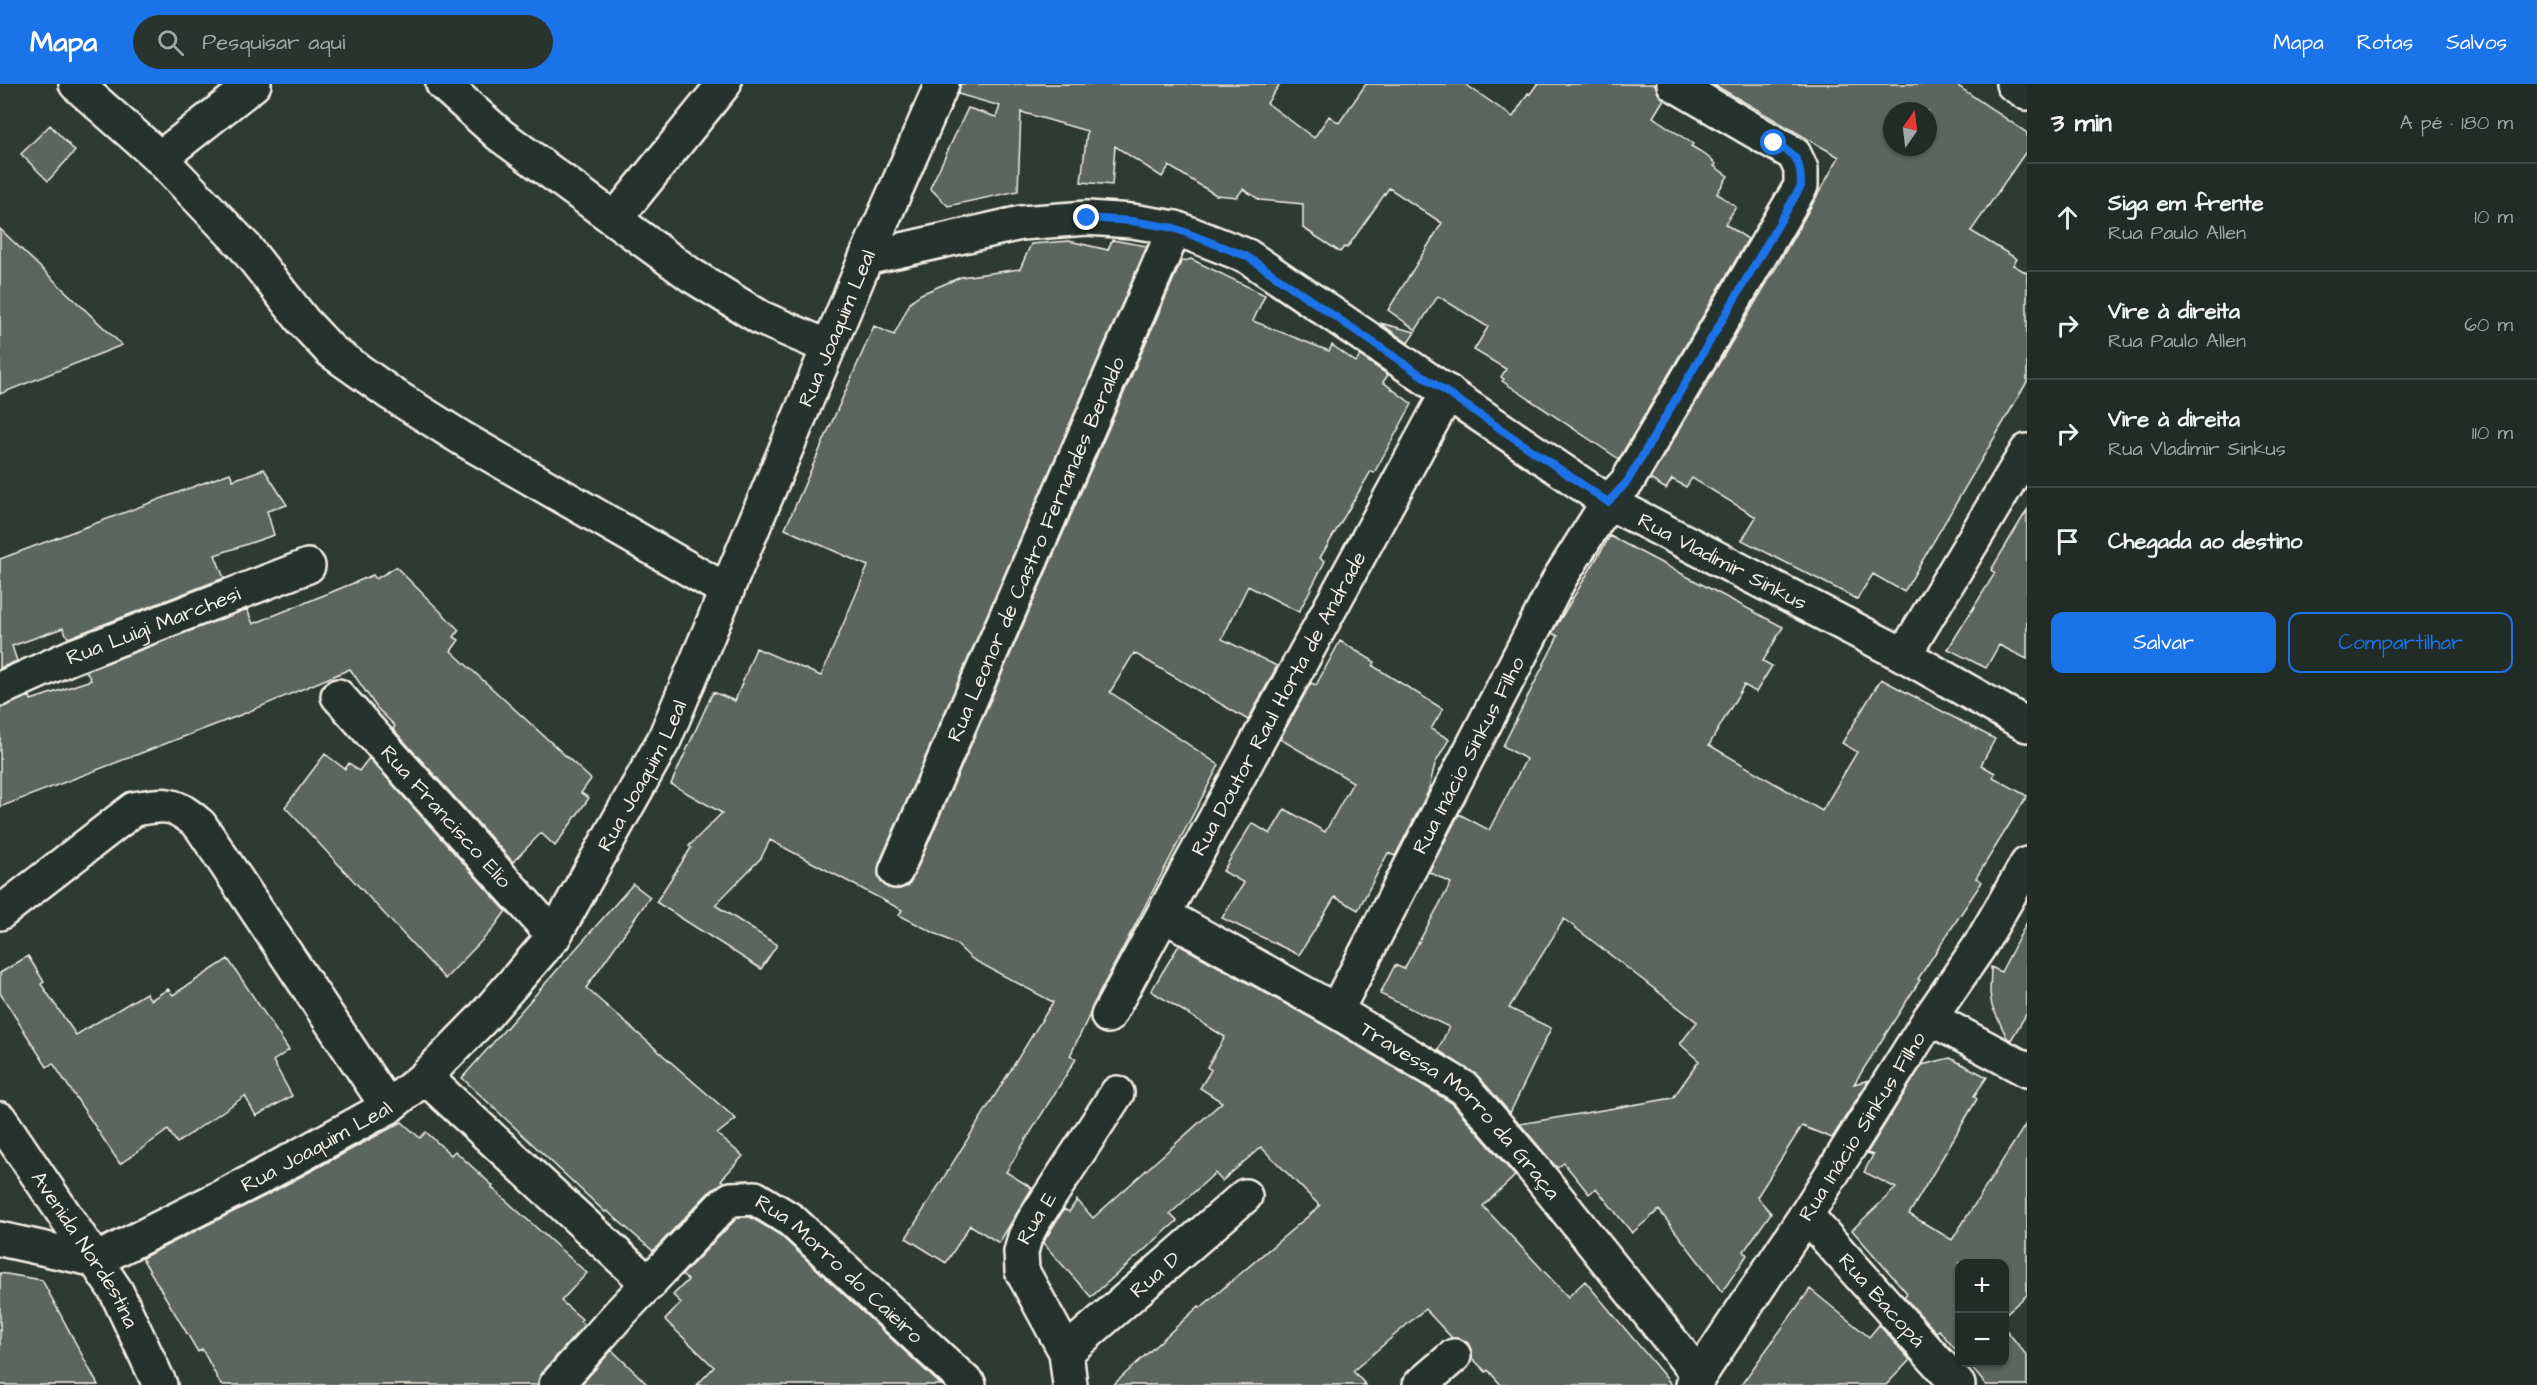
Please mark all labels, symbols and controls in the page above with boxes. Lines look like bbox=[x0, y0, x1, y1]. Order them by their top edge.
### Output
search box bbox=[133, 15, 553, 69]
text: Mapa bbox=[30, 23, 97, 62]
icon: search bbox=[154, 26, 187, 59]
text: Pesquisar aqui bbox=[202, 27, 345, 58]
text: Mapa bbox=[2273, 28, 2324, 57]
text: Rotas bbox=[2357, 28, 2413, 57]
text: Salvos bbox=[2446, 28, 2507, 57]
north arrow bbox=[1883, 102, 1937, 156]
text: 3 min bbox=[2051, 105, 2112, 141]
text: A pé · 180 m bbox=[2400, 109, 2513, 137]
route start bbox=[1760, 129, 1786, 155]
text: Siga em frente bbox=[2108, 188, 2264, 219]
icon: ahead bbox=[2051, 201, 2084, 234]
text: 10 m bbox=[2474, 203, 2513, 231]
route end bbox=[1073, 204, 1099, 230]
text: Rua Paulo Allen bbox=[2108, 219, 2246, 247]
street label: Rua Joaquim Leal bbox=[791, 245, 883, 411]
text: Vire à direita bbox=[2108, 296, 2240, 327]
icon: right bbox=[2051, 309, 2084, 342]
text: 60 m bbox=[2464, 311, 2513, 339]
text: Rua Paulo Allen bbox=[2108, 327, 2246, 355]
street label: Rua Leonor de Castro Fernandes Beraldo bbox=[940, 352, 1132, 746]
text: Vire à direita bbox=[2108, 404, 2240, 435]
icon: right bbox=[2051, 417, 2084, 450]
text: 110 m bbox=[2472, 419, 2513, 447]
text: Rua Vladimir Sinkus bbox=[2108, 435, 2286, 463]
street label: Rua Vladimir Sinkus bbox=[1633, 506, 1812, 618]
icon: arrive bbox=[2051, 525, 2084, 558]
text: Chegada ao destino bbox=[2108, 526, 2302, 557]
street label: Rua Doutor Raul Horta de Andrade bbox=[1184, 546, 1374, 861]
street label: Rua Luigi Marchesi bbox=[62, 579, 245, 672]
button: Salvar bbox=[2051, 612, 2276, 673]
button: Compartilhar bbox=[2288, 612, 2513, 673]
street label: Rua Inácio Sinkus Filho bbox=[1406, 651, 1532, 859]
street label: Rua Joaquim Leal bbox=[590, 696, 694, 857]
street label: Rua Francisco Elio bbox=[374, 739, 518, 895]
street label: Travessa Morro da Graça bbox=[1354, 1015, 1567, 1206]
street label: Rua Inácio Sinkus Filho bbox=[1792, 1026, 1933, 1227]
street label: Rua Joaquim Leal bbox=[236, 1095, 399, 1200]
street label: Avenida Nordestina bbox=[24, 1165, 145, 1333]
street label: Rua E bbox=[1010, 1186, 1064, 1250]
street label: Rua Morro do Caieiro bbox=[750, 1188, 930, 1351]
street label: Rua D bbox=[1124, 1244, 1187, 1305]
street label: Rua Bacopá bbox=[1832, 1247, 1932, 1354]
map controls bbox=[1955, 1259, 2009, 1367]
button: + bbox=[1955, 1259, 2009, 1313]
button: − bbox=[1955, 1313, 2009, 1367]

